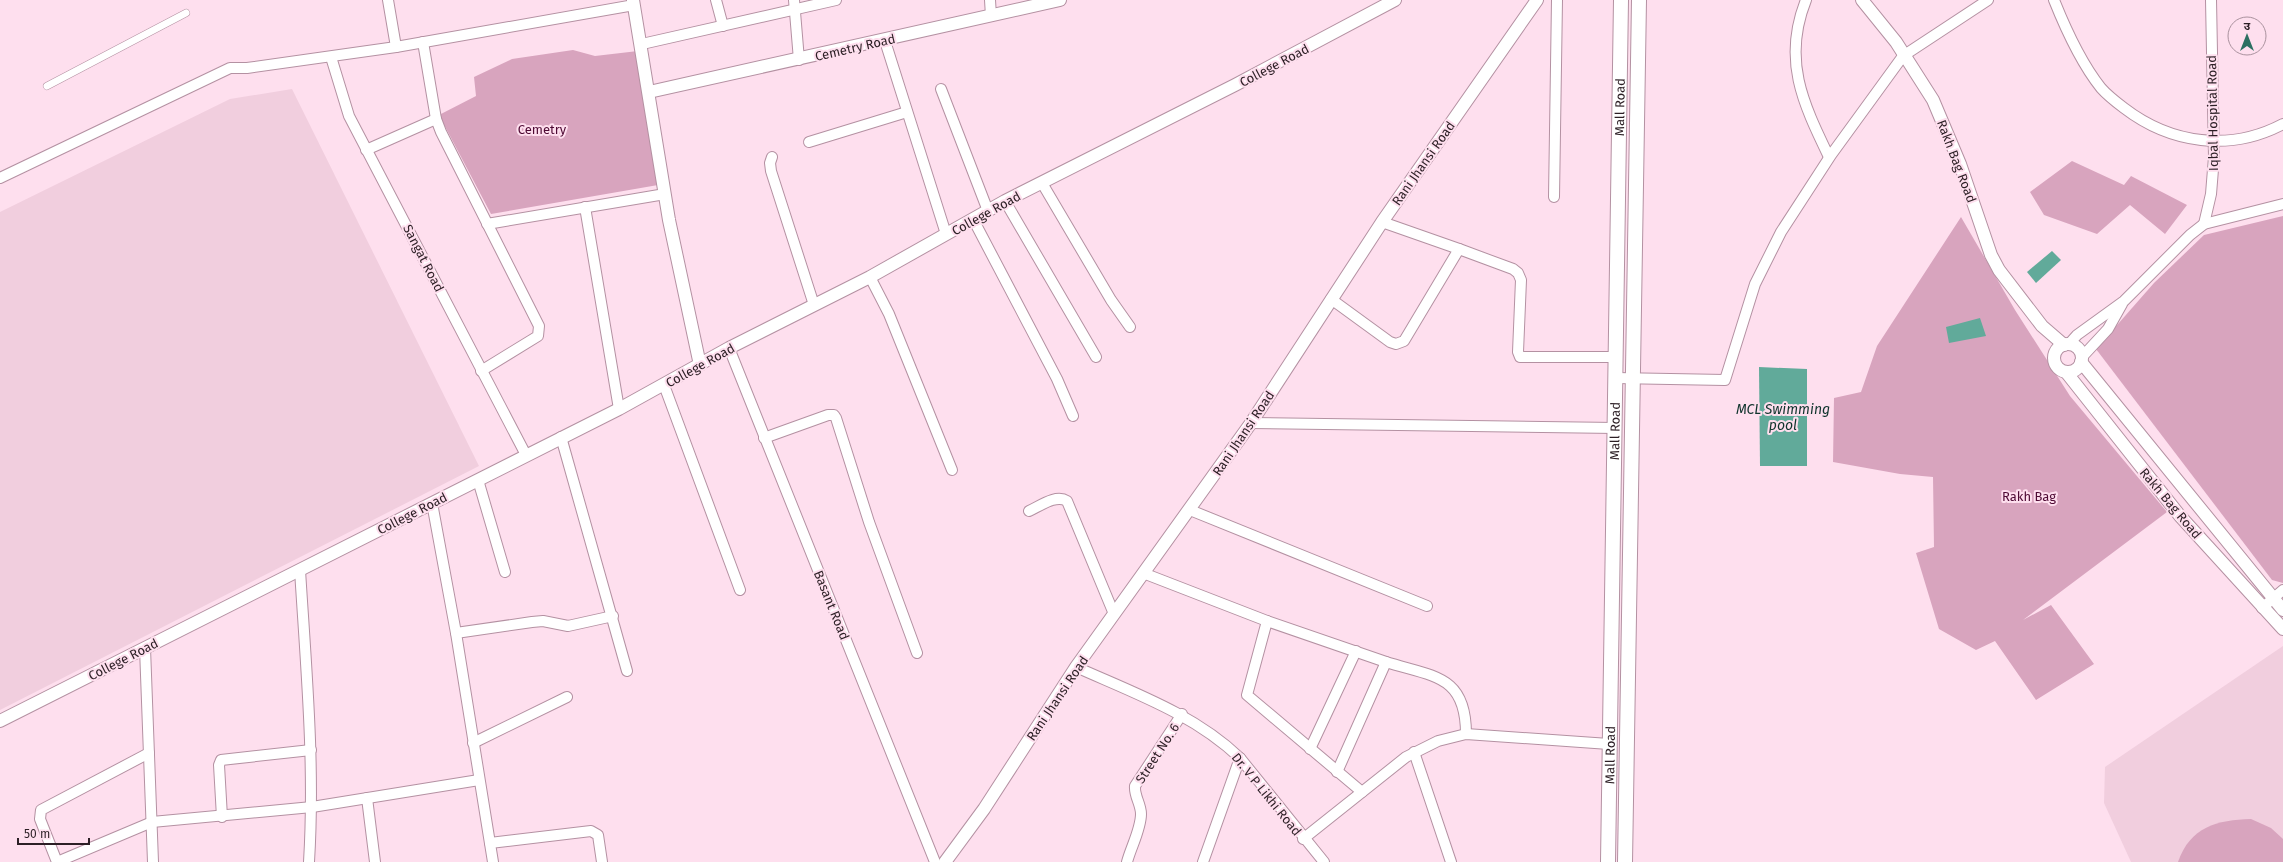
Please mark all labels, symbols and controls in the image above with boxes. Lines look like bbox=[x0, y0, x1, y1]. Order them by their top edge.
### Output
north arrow bbox=[2227, 16, 2267, 56]
text: उ bbox=[2244, 20, 2251, 33]
street label: Cemetry Road bbox=[814, 31, 897, 64]
street label: College Road bbox=[1237, 41, 1311, 90]
street label: Iqbal Hospital Road bbox=[2204, 55, 2221, 171]
street label: Mall Road bbox=[1612, 78, 1628, 136]
street label: Rani Jhansi Road bbox=[1389, 118, 1458, 208]
street label: Rakh Bag Road bbox=[1934, 118, 1979, 205]
park label: Cemetry bbox=[518, 122, 567, 137]
street label: College Road bbox=[949, 188, 1023, 238]
street label: Sangat Road bbox=[400, 222, 447, 294]
street label: College Road bbox=[663, 340, 737, 390]
street label: Rani Jhansi Road bbox=[1210, 388, 1277, 479]
water label: MCL Swimming pool bbox=[1736, 401, 1830, 434]
street label: Mall Road bbox=[1607, 402, 1623, 460]
street label: Rakh Bag Road bbox=[2137, 465, 2205, 542]
street label: College Road bbox=[375, 489, 450, 537]
park label: Rakh Bag bbox=[2002, 489, 2056, 504]
street label: Basant Road bbox=[811, 568, 852, 642]
street label: College Road bbox=[86, 635, 161, 683]
street label: Rani Jhansi Road bbox=[1024, 653, 1091, 744]
street label: Street No. 6 bbox=[1132, 720, 1182, 786]
street label: Mall Road bbox=[1602, 726, 1618, 784]
street label: Dr. V P Likhi Road bbox=[1229, 750, 1305, 839]
scale bar bbox=[18, 820, 89, 846]
text: 50 m bbox=[24, 827, 50, 841]

